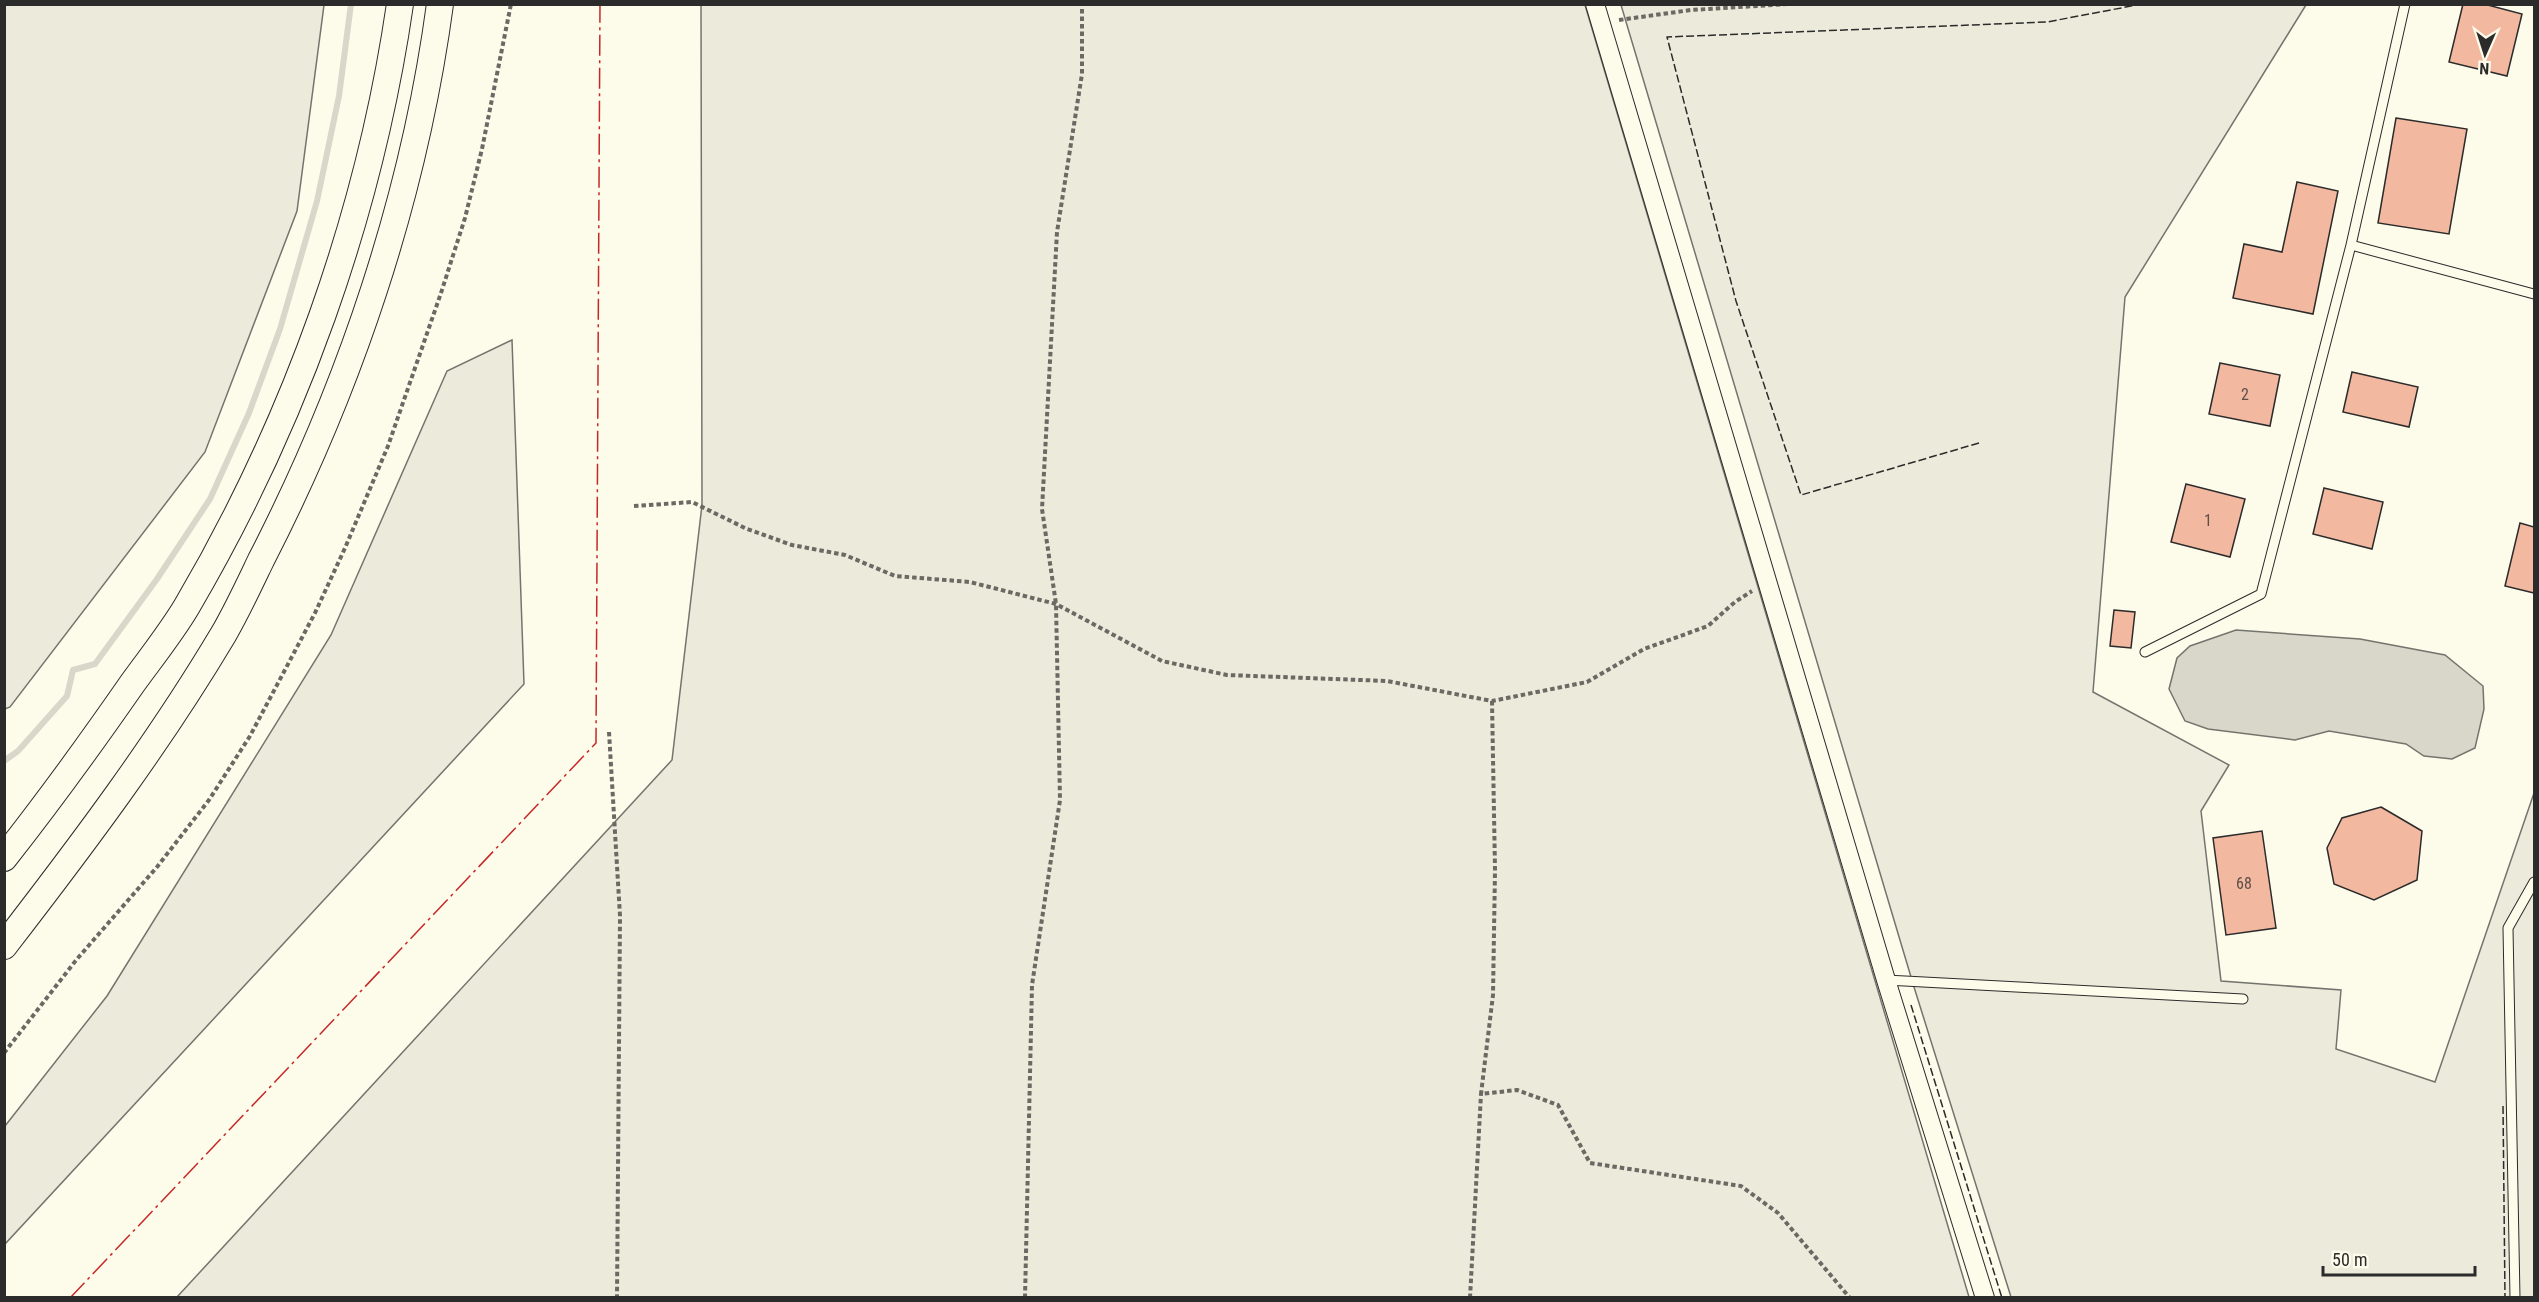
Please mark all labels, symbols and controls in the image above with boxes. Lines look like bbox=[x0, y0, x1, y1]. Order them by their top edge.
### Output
north arrow bbox=[2455, 24, 2515, 84]
text: N bbox=[2479, 59, 2490, 78]
house number: 2 bbox=[2241, 385, 2249, 404]
house number: 1 bbox=[2204, 511, 2212, 530]
house number: 68 bbox=[2236, 874, 2252, 893]
scale bar bbox=[2323, 1239, 2474, 1277]
text: 50 m bbox=[2332, 1249, 2367, 1270]

